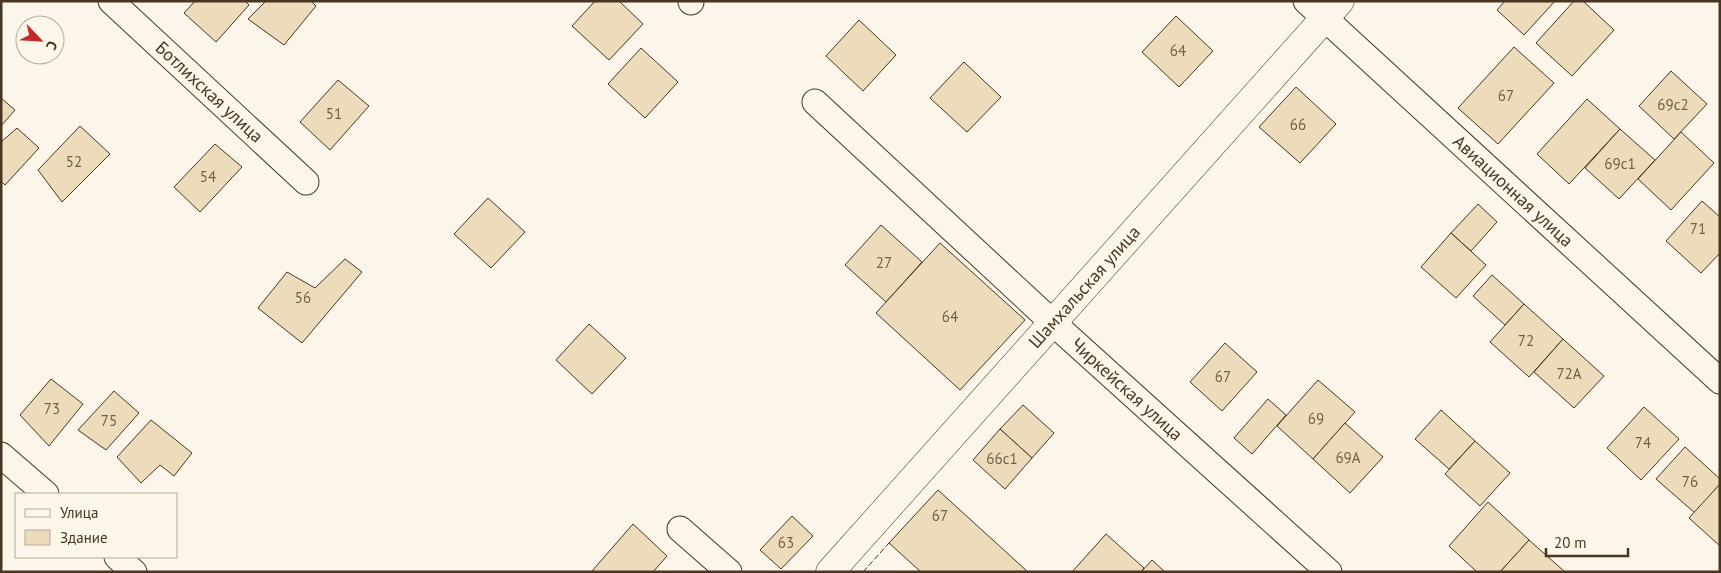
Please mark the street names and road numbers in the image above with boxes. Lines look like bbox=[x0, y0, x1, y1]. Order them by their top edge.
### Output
street label: Ботлихская улица bbox=[151, 36, 268, 147]
street label: Авиационная улица bbox=[1448, 130, 1578, 252]
street label: Шамхальская улица bbox=[1023, 221, 1145, 353]
street label: Чиркейская улица bbox=[1066, 333, 1188, 445]

